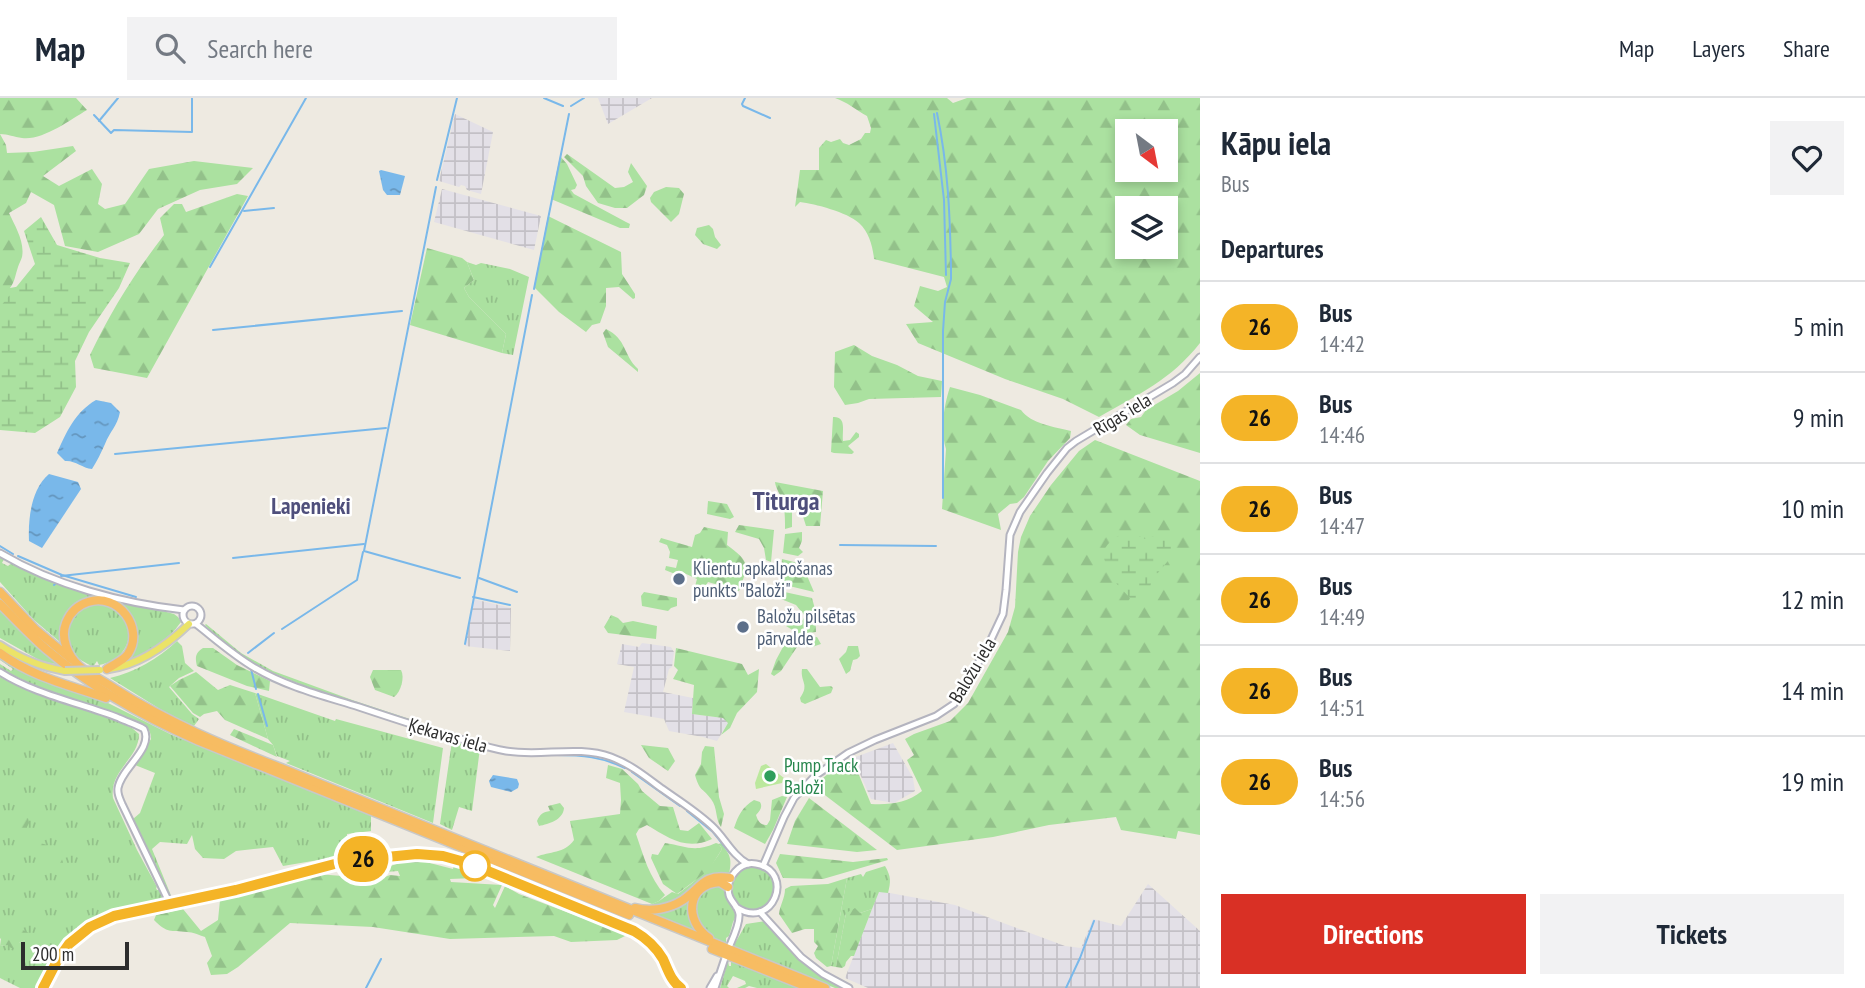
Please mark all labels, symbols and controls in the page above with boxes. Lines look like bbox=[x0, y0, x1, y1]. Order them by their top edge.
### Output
search box bbox=[127, 17, 617, 80]
text: Map bbox=[35, 27, 85, 70]
icon: search bbox=[151, 29, 189, 67]
text: Search here bbox=[207, 32, 313, 65]
text: Map bbox=[1619, 33, 1654, 64]
text: Layers bbox=[1692, 33, 1745, 64]
text: Share bbox=[1783, 33, 1830, 64]
north arrow bbox=[1115, 119, 1178, 182]
map controls bbox=[1115, 119, 1178, 259]
text: Kāpu iela bbox=[1221, 121, 1331, 164]
button: heart bbox=[1770, 121, 1844, 195]
text: Bus bbox=[1221, 169, 1250, 198]
button: layers bbox=[1115, 196, 1178, 259]
text: Departures bbox=[1221, 232, 1324, 265]
text: Bus bbox=[1319, 296, 1352, 329]
text: 5 min bbox=[1793, 310, 1844, 343]
text: 26 bbox=[1248, 311, 1271, 342]
text: 14:42 bbox=[1319, 329, 1365, 358]
street label: Rīgas iela bbox=[1089, 387, 1155, 441]
text: Bus bbox=[1319, 387, 1352, 420]
text: 9 min bbox=[1793, 401, 1844, 434]
text: 26 bbox=[1248, 402, 1271, 433]
text: 14:46 bbox=[1319, 420, 1365, 449]
text: Bus bbox=[1319, 478, 1352, 511]
district label: Titurga bbox=[752, 484, 820, 517]
district label: Lapenieki bbox=[271, 491, 351, 520]
text: 10 min bbox=[1781, 492, 1844, 525]
text: 26 bbox=[1248, 493, 1271, 524]
text: 14:47 bbox=[1319, 511, 1365, 540]
place label: Klientu apkalpošanas punkts "Baloži" bbox=[693, 556, 833, 602]
text: Bus bbox=[1319, 569, 1352, 602]
marker: Klientu apkalpošanas punkts "Baloži" bbox=[671, 571, 687, 587]
text: 12 min bbox=[1781, 583, 1844, 616]
text: 26 bbox=[1248, 584, 1271, 615]
text: 14:49 bbox=[1319, 602, 1365, 631]
place label: Baložu pilsētas pārvalde bbox=[757, 604, 855, 650]
marker: Baložu pilsētas pārvalde bbox=[735, 619, 751, 635]
street label: Baložu iela bbox=[943, 633, 1001, 707]
text: Bus bbox=[1319, 660, 1352, 693]
text: 14 min bbox=[1781, 674, 1844, 707]
text: 26 bbox=[1248, 675, 1271, 706]
text: 14:51 bbox=[1319, 693, 1365, 722]
street label: Ķekavas iela bbox=[406, 712, 490, 758]
text: Bus bbox=[1319, 751, 1352, 784]
place label: Pump Track Baloži bbox=[784, 753, 859, 799]
text: 19 min bbox=[1781, 765, 1844, 798]
text: 26 bbox=[1248, 766, 1271, 797]
marker: Pump Track Baloži bbox=[762, 768, 778, 784]
text: 14:56 bbox=[1319, 784, 1365, 813]
line badge: 26 bbox=[332, 836, 394, 882]
text: 26 bbox=[352, 843, 374, 874]
unlabelled marker bbox=[460, 851, 490, 881]
button: Directions bbox=[1221, 894, 1526, 974]
button: Tickets bbox=[1540, 894, 1844, 974]
scale bar bbox=[21, 939, 130, 971]
text: 200 m bbox=[32, 942, 74, 966]

